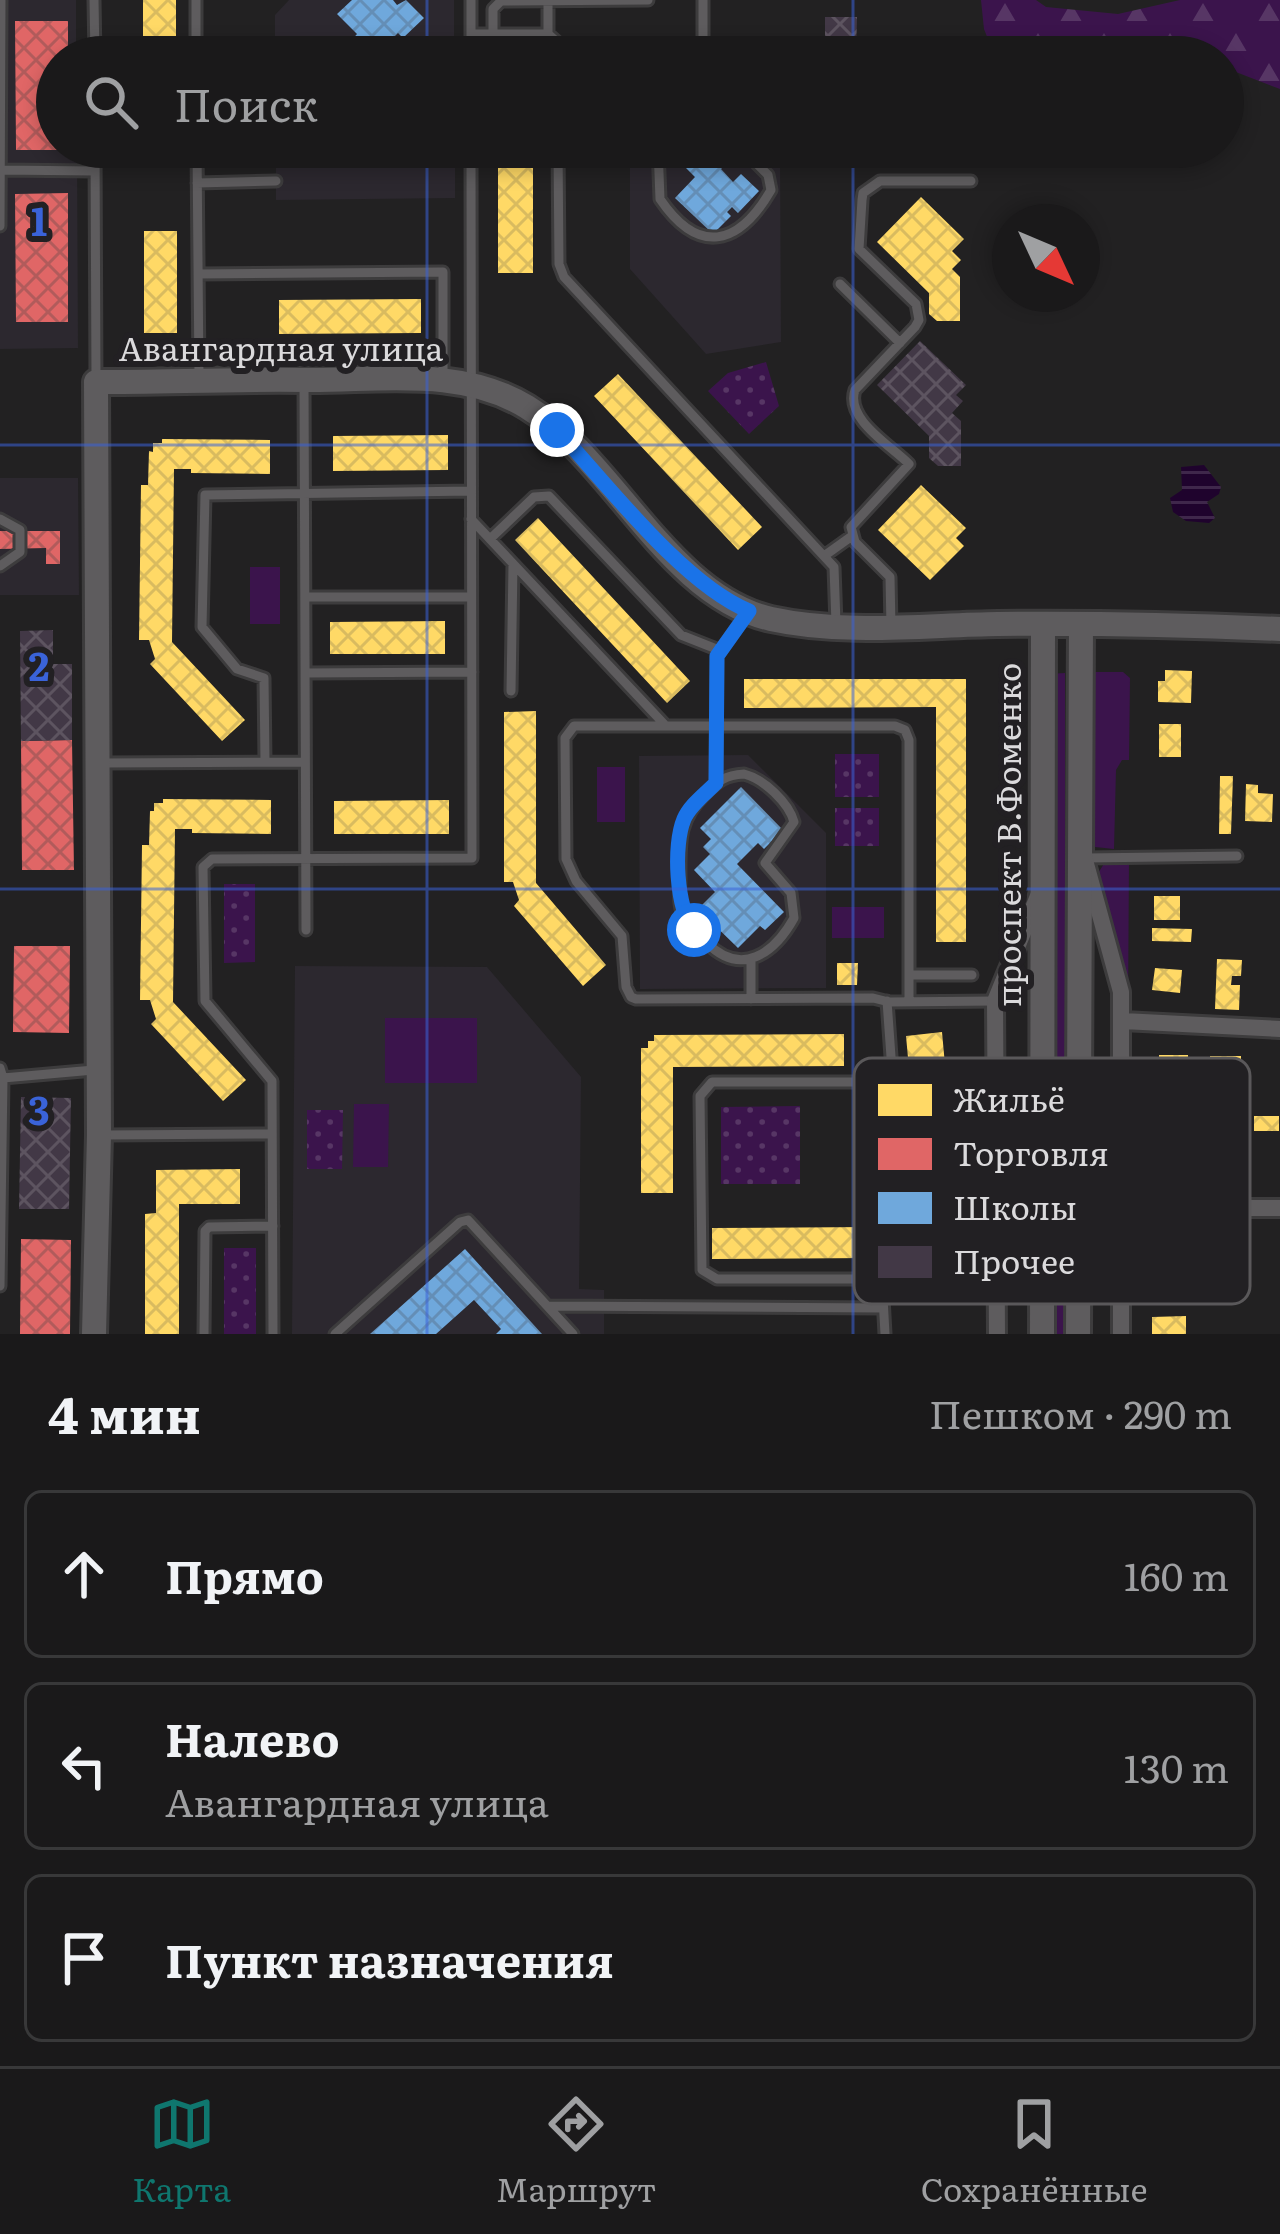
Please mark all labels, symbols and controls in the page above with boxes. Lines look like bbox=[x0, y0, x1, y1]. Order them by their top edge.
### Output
search box bbox=[36, 36, 1244, 168]
icon: search bbox=[78, 69, 144, 135]
text: Поиск bbox=[174, 69, 318, 136]
text: 1 bbox=[31, 190, 47, 248]
north arrow bbox=[992, 204, 1100, 312]
street label: Авангардная улица bbox=[119, 322, 444, 371]
route end bbox=[530, 403, 584, 457]
text: 2 bbox=[29, 635, 49, 693]
street label: проспект В.Фоменко bbox=[982, 663, 1031, 1007]
route start bbox=[667, 903, 721, 957]
legend bbox=[854, 1058, 1250, 1304]
text: Жильё bbox=[953, 1073, 1065, 1122]
text: 3 bbox=[28, 1079, 50, 1137]
text: Торговля bbox=[953, 1127, 1109, 1176]
text: Школы bbox=[953, 1181, 1077, 1230]
text: Прочее bbox=[953, 1235, 1075, 1284]
text: 4 мин bbox=[48, 1374, 201, 1450]
text: Пешком · 290 m bbox=[929, 1383, 1232, 1441]
icon: ahead bbox=[51, 1541, 117, 1607]
text: Прямо bbox=[165, 1541, 324, 1608]
text: 160 m bbox=[1124, 1545, 1229, 1603]
text: Налево bbox=[165, 1704, 340, 1771]
icon: left bbox=[51, 1733, 117, 1799]
text: 130 m bbox=[1124, 1737, 1229, 1795]
text: Авангардная улица bbox=[165, 1771, 549, 1829]
icon: arrive bbox=[51, 1925, 117, 1991]
text: Пункт назначения bbox=[165, 1925, 614, 1992]
tab: Карта bbox=[132, 2091, 231, 2212]
tab: Маршрут bbox=[496, 2091, 656, 2212]
tab: Сохранённые bbox=[921, 2091, 1148, 2212]

